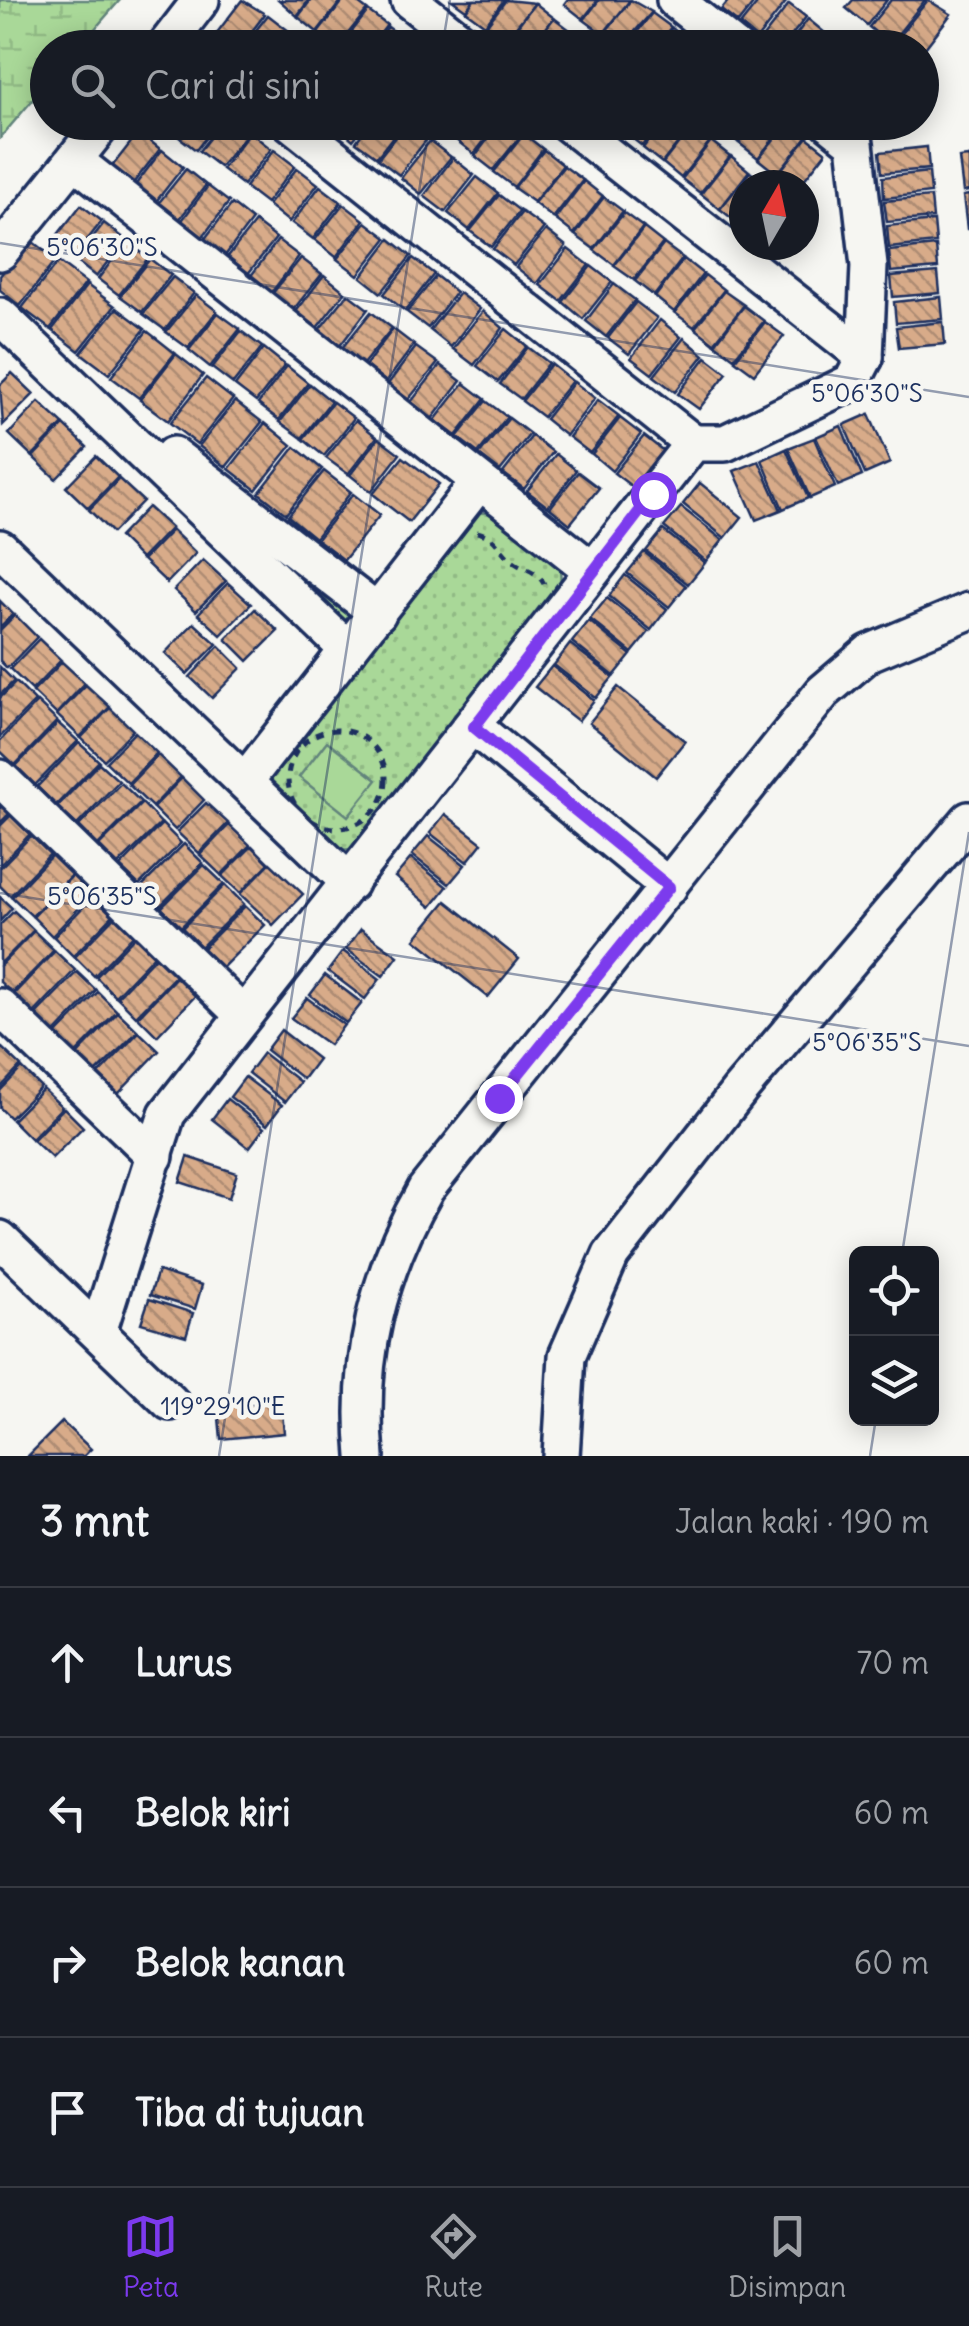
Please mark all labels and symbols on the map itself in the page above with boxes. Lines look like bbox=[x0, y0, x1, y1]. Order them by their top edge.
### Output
north arrow bbox=[729, 170, 819, 260]
text: 5°06'30"S bbox=[46, 231, 158, 263]
text: 5°06'30"S bbox=[811, 377, 923, 409]
route start bbox=[631, 472, 677, 518]
text: 5°06'35"S bbox=[47, 880, 157, 912]
text: 5°06'35"S bbox=[812, 1026, 922, 1058]
route end bbox=[477, 1076, 523, 1122]
text: 119°29'10"E bbox=[160, 1390, 286, 1422]

